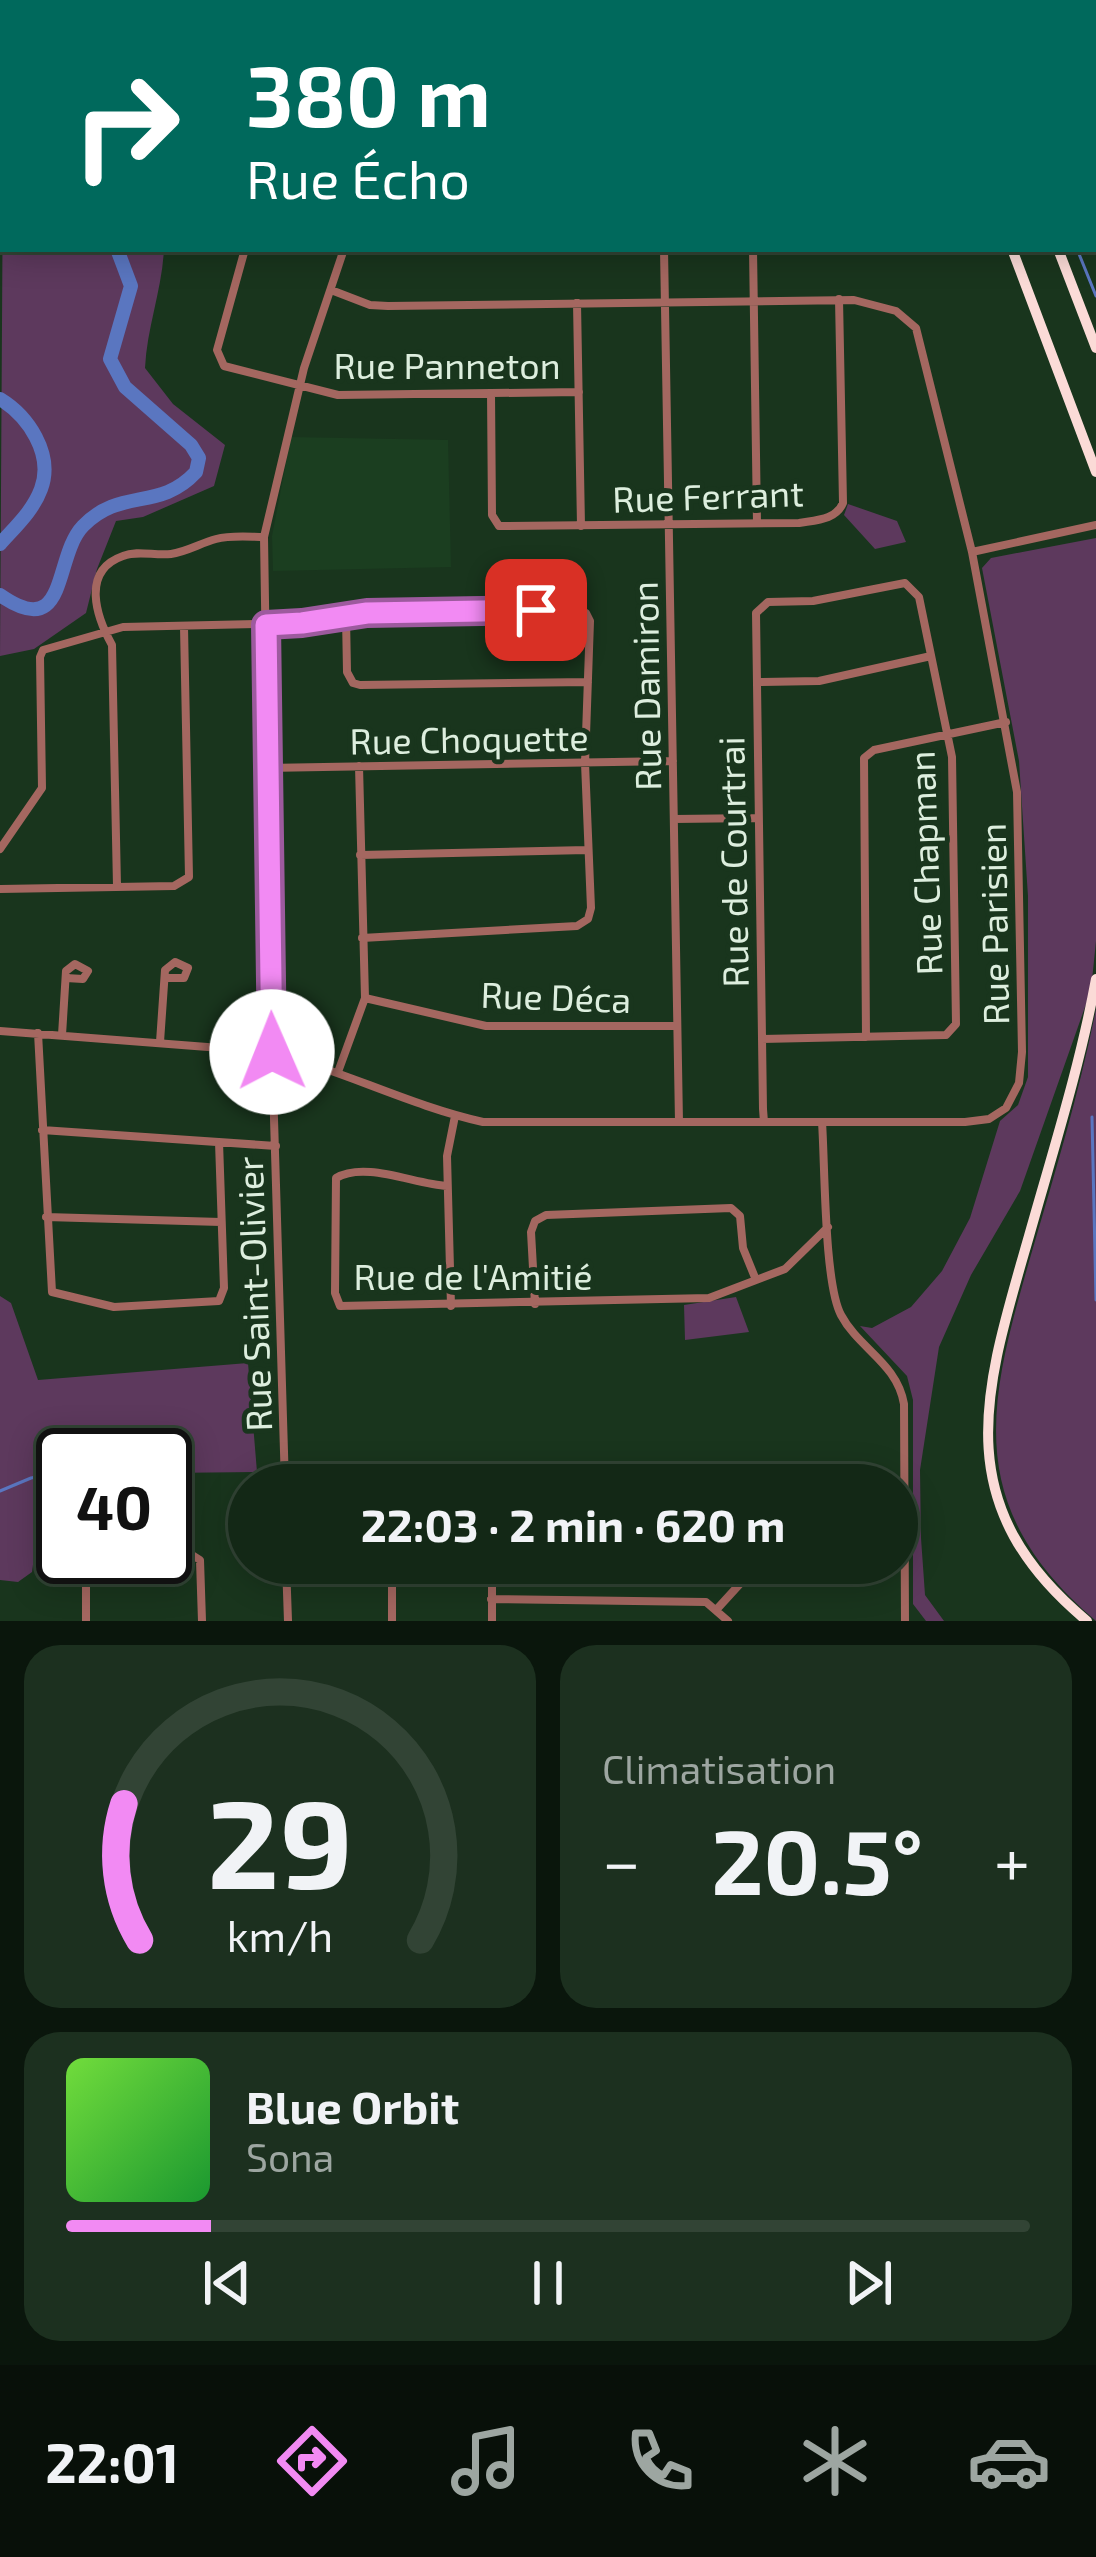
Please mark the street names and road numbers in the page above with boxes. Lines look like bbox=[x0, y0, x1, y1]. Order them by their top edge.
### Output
street label: Rue Panneton bbox=[333, 343, 561, 386]
street label: Rue Ferrant bbox=[612, 470, 804, 520]
street label: Rue Damiron bbox=[622, 581, 668, 791]
street label: Rue Choquette bbox=[349, 714, 589, 762]
street label: Rue de Courtrai bbox=[708, 736, 756, 988]
street label: Rue Chapman bbox=[899, 750, 949, 976]
street label: Rue Parisien bbox=[970, 823, 1016, 1025]
street label: Rue Déca bbox=[480, 972, 632, 1020]
street label: Rue Saint-Olivier bbox=[227, 1156, 279, 1432]
street label: Rue de l'Amitié bbox=[353, 1254, 593, 1297]

